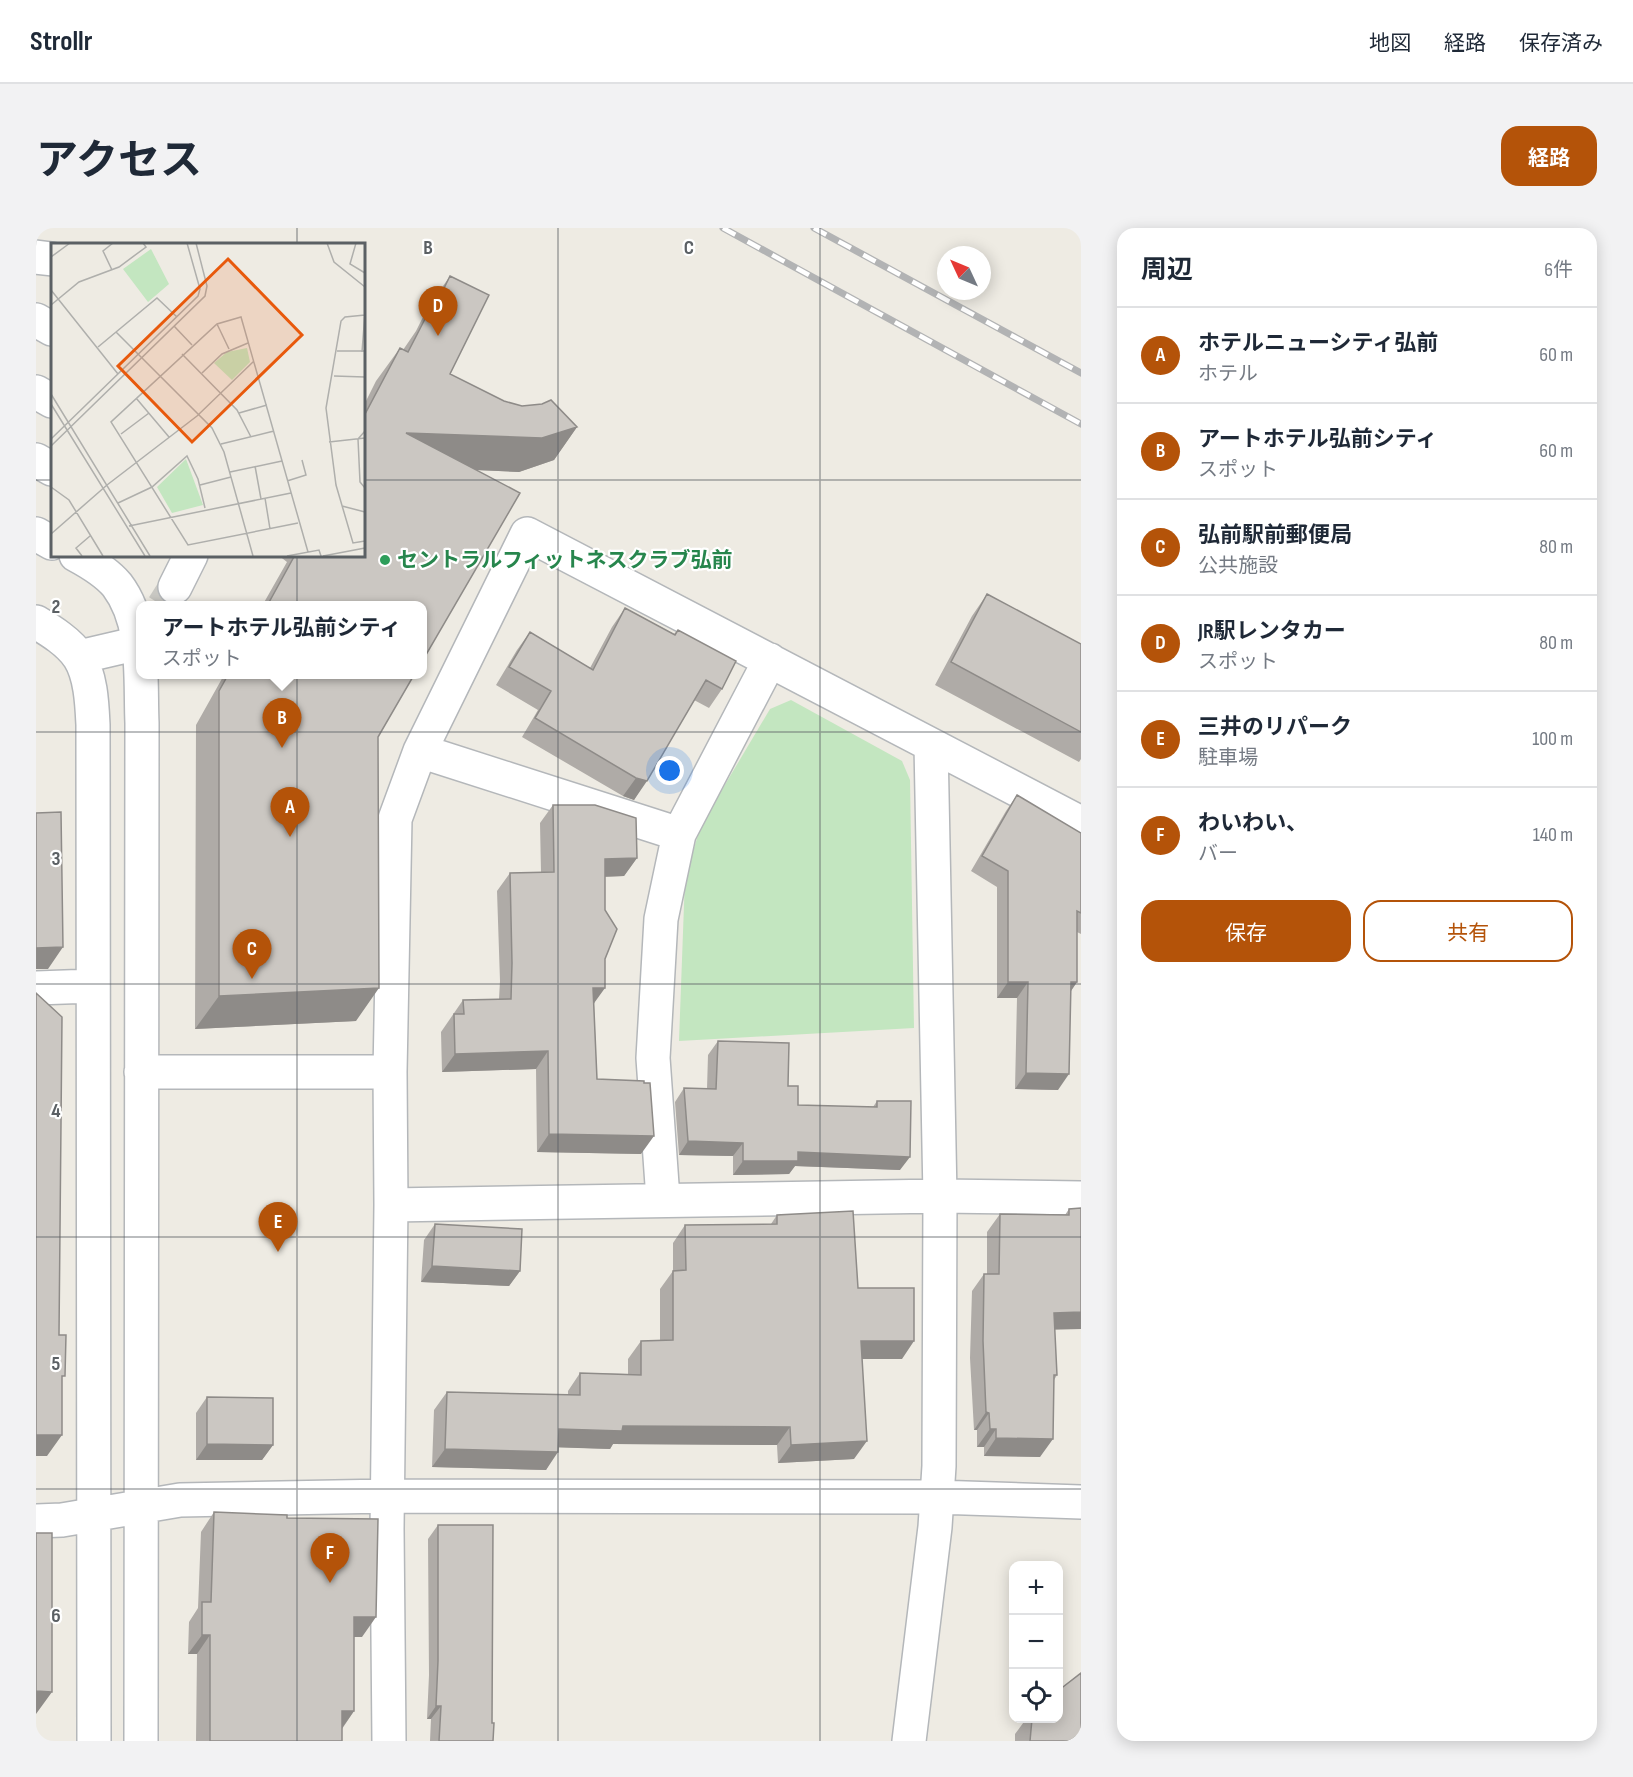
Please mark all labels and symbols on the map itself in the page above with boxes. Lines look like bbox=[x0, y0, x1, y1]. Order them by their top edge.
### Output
text: B bbox=[423, 236, 433, 260]
text: C bbox=[684, 236, 694, 260]
inset map bbox=[51, 243, 364, 556]
north arrow bbox=[937, 246, 991, 300]
pin: D bbox=[418, 286, 458, 336]
place label: セントラルフィットネスクラブ弘前 bbox=[397, 548, 733, 573]
marker: セントラルフィットネスクラブ弘前 bbox=[378, 553, 392, 567]
text: 2 bbox=[52, 595, 60, 619]
pin: B bbox=[262, 698, 302, 748]
your location bbox=[655, 756, 684, 785]
pin: A bbox=[270, 788, 310, 837]
text: 3 bbox=[52, 847, 61, 871]
pin: C bbox=[232, 930, 272, 979]
text: 4 bbox=[51, 1099, 61, 1123]
pin: E bbox=[258, 1202, 298, 1252]
text: 5 bbox=[52, 1352, 61, 1376]
pin: F bbox=[310, 1534, 350, 1583]
text: 6 bbox=[51, 1604, 61, 1628]

